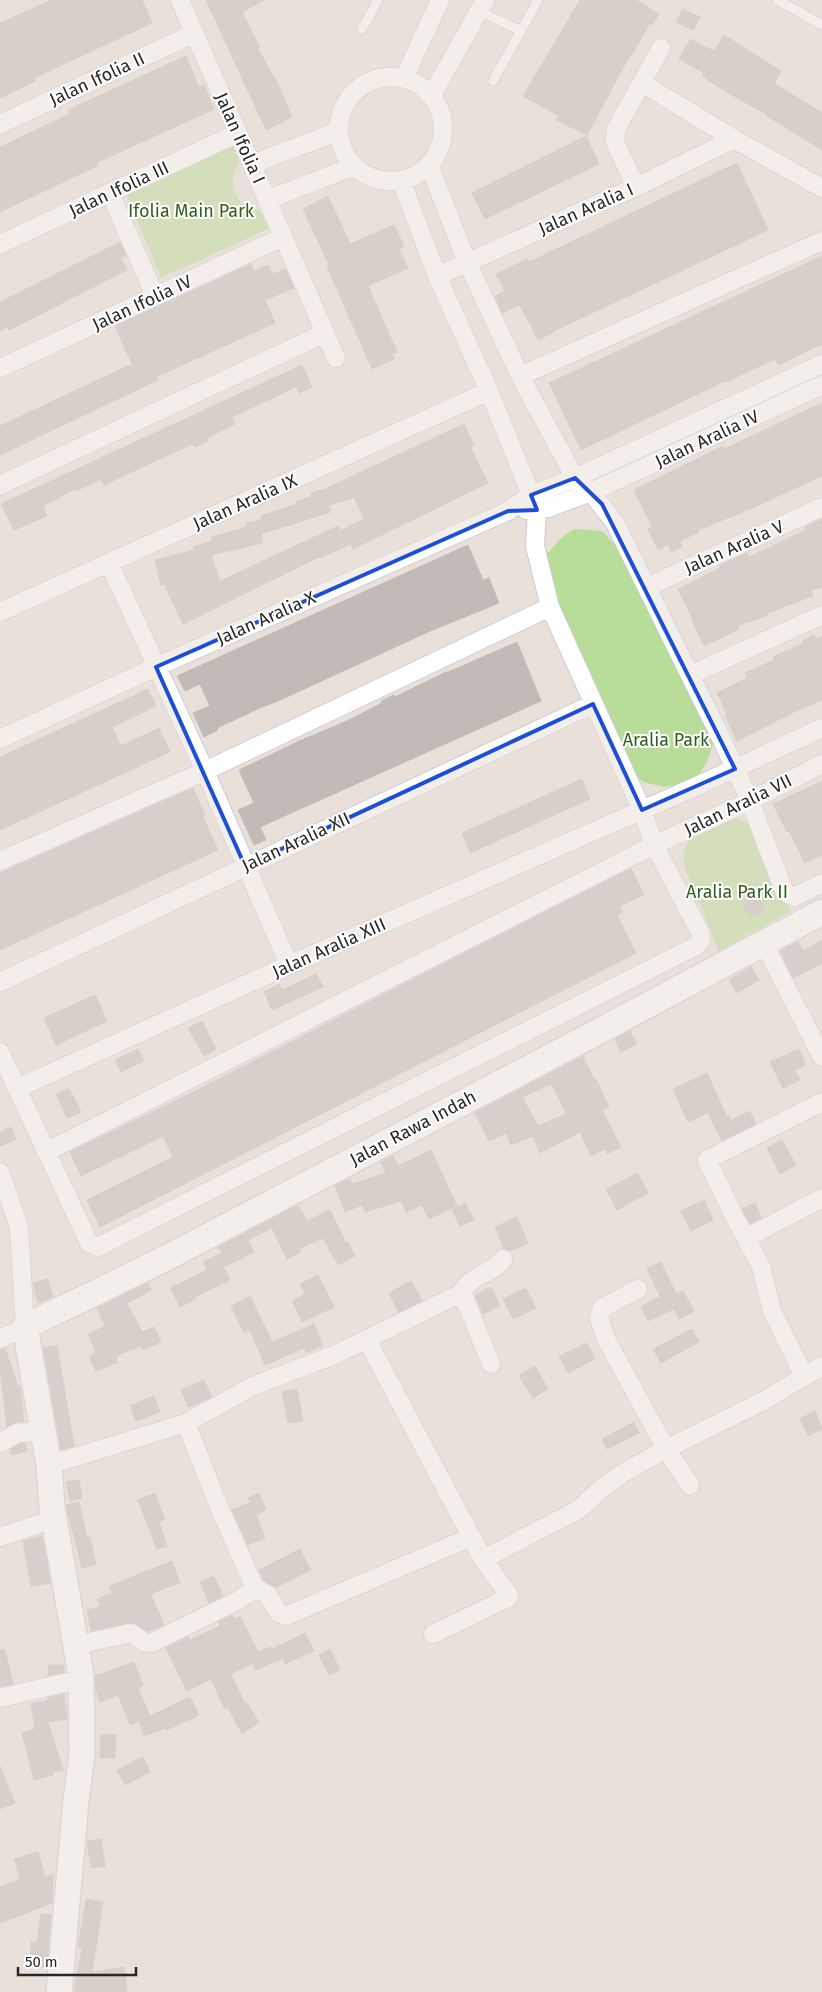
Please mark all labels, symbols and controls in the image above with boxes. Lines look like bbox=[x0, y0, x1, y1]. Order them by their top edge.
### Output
street label: Jalan Ifolia II bbox=[46, 47, 148, 111]
street label: Jalan Ifolia I bbox=[210, 89, 270, 187]
street label: Jalan Ifolia III bbox=[65, 156, 173, 222]
street label: Jalan Aralia I bbox=[535, 178, 637, 240]
park label: Ifolia Main Park bbox=[128, 200, 255, 222]
street label: Jalan Ifolia IV bbox=[89, 270, 195, 336]
street label: Jalan Aralia IV bbox=[652, 405, 762, 473]
street label: Jalan Aralia IX bbox=[190, 469, 301, 535]
street label: Jalan Aralia V bbox=[681, 515, 787, 579]
street label: Jalan Aralia X bbox=[213, 586, 319, 650]
park label: Aralia Park bbox=[623, 729, 710, 751]
street label: Jalan Aralia VII bbox=[681, 769, 795, 841]
street label: Jalan Aralia XII bbox=[238, 807, 354, 877]
park label: Aralia Park II bbox=[686, 881, 788, 903]
street label: Jalan Aralia XIII bbox=[269, 913, 389, 983]
street label: Jalan Rawa Indah bbox=[346, 1085, 480, 1171]
scale bar bbox=[18, 1944, 135, 1976]
text: 50 m bbox=[25, 1953, 58, 1971]

